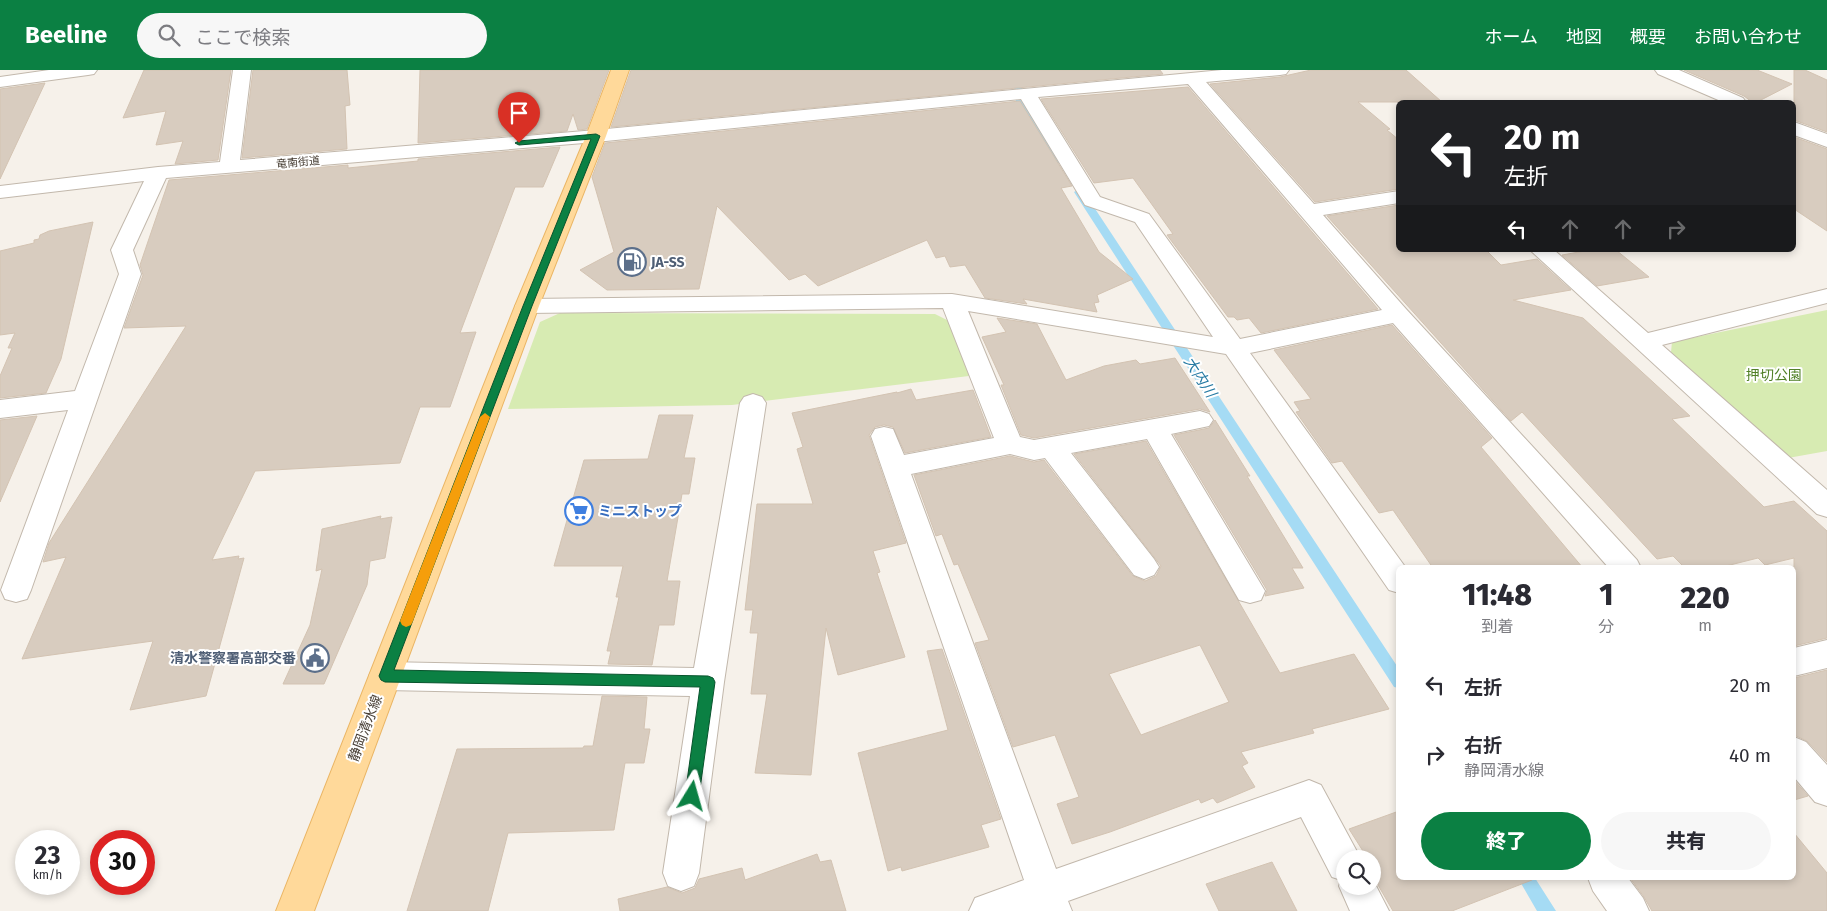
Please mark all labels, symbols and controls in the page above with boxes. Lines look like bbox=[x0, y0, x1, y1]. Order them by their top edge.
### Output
search box bbox=[137, 13, 487, 58]
text: Beeline bbox=[25, 21, 107, 49]
icon: search bbox=[155, 21, 183, 49]
text: ここで検索 bbox=[195, 26, 290, 49]
text: ホーム bbox=[1485, 26, 1538, 48]
text: 地図 bbox=[1566, 26, 1602, 48]
text: 概要 bbox=[1630, 26, 1666, 48]
text: お問い合わせ bbox=[1694, 26, 1802, 48]
pin bbox=[498, 92, 540, 143]
icon: arrive bbox=[505, 99, 533, 127]
text: 20 m bbox=[1504, 116, 1580, 158]
icon: left bbox=[1421, 120, 1486, 185]
street label: 竜南街道 bbox=[276, 154, 321, 171]
text: 左折 bbox=[1504, 163, 1548, 190]
icon: left bbox=[1503, 215, 1531, 243]
icon: ahead bbox=[1556, 215, 1584, 243]
icon: ahead bbox=[1609, 215, 1637, 243]
icon: right bbox=[1662, 215, 1690, 243]
fuel station icon: JA-SS bbox=[617, 247, 647, 277]
place label: JA-SS bbox=[650, 254, 685, 271]
water label: 大内川 bbox=[1180, 353, 1221, 402]
park label: 押切公園 bbox=[1746, 367, 1802, 384]
supermarket icon: ミニストップ bbox=[564, 496, 594, 526]
place label: ミニストップ bbox=[598, 503, 682, 520]
text: 11:48 bbox=[1462, 577, 1532, 613]
text: 1 bbox=[1599, 577, 1613, 613]
text: 220 bbox=[1681, 580, 1730, 616]
text: m bbox=[1698, 616, 1712, 635]
text: 到着 bbox=[1481, 617, 1513, 636]
text: 分 bbox=[1598, 617, 1614, 636]
public building icon: 清水警察署高部交番 bbox=[300, 643, 330, 673]
place label: 清水警察署高部交番 bbox=[170, 650, 296, 667]
icon: left bbox=[1421, 671, 1449, 699]
text: 20 m bbox=[1730, 674, 1771, 697]
text: 左折 bbox=[1464, 676, 1502, 699]
street label: 静岡清水線 bbox=[345, 692, 386, 764]
text: 右折 bbox=[1464, 734, 1502, 757]
icon: right bbox=[1421, 741, 1449, 769]
text: 40 m bbox=[1729, 744, 1771, 767]
text: 静岡清水線 bbox=[1464, 761, 1544, 780]
position arrow bbox=[665, 769, 717, 821]
button: 終了 bbox=[1421, 812, 1591, 870]
button: 共有 bbox=[1601, 812, 1771, 870]
speed limit sign: 30 bbox=[90, 830, 155, 895]
text: 23 bbox=[35, 841, 60, 871]
map controls bbox=[1336, 850, 1381, 895]
button: search bbox=[1336, 850, 1381, 895]
text: km/h bbox=[33, 868, 62, 882]

